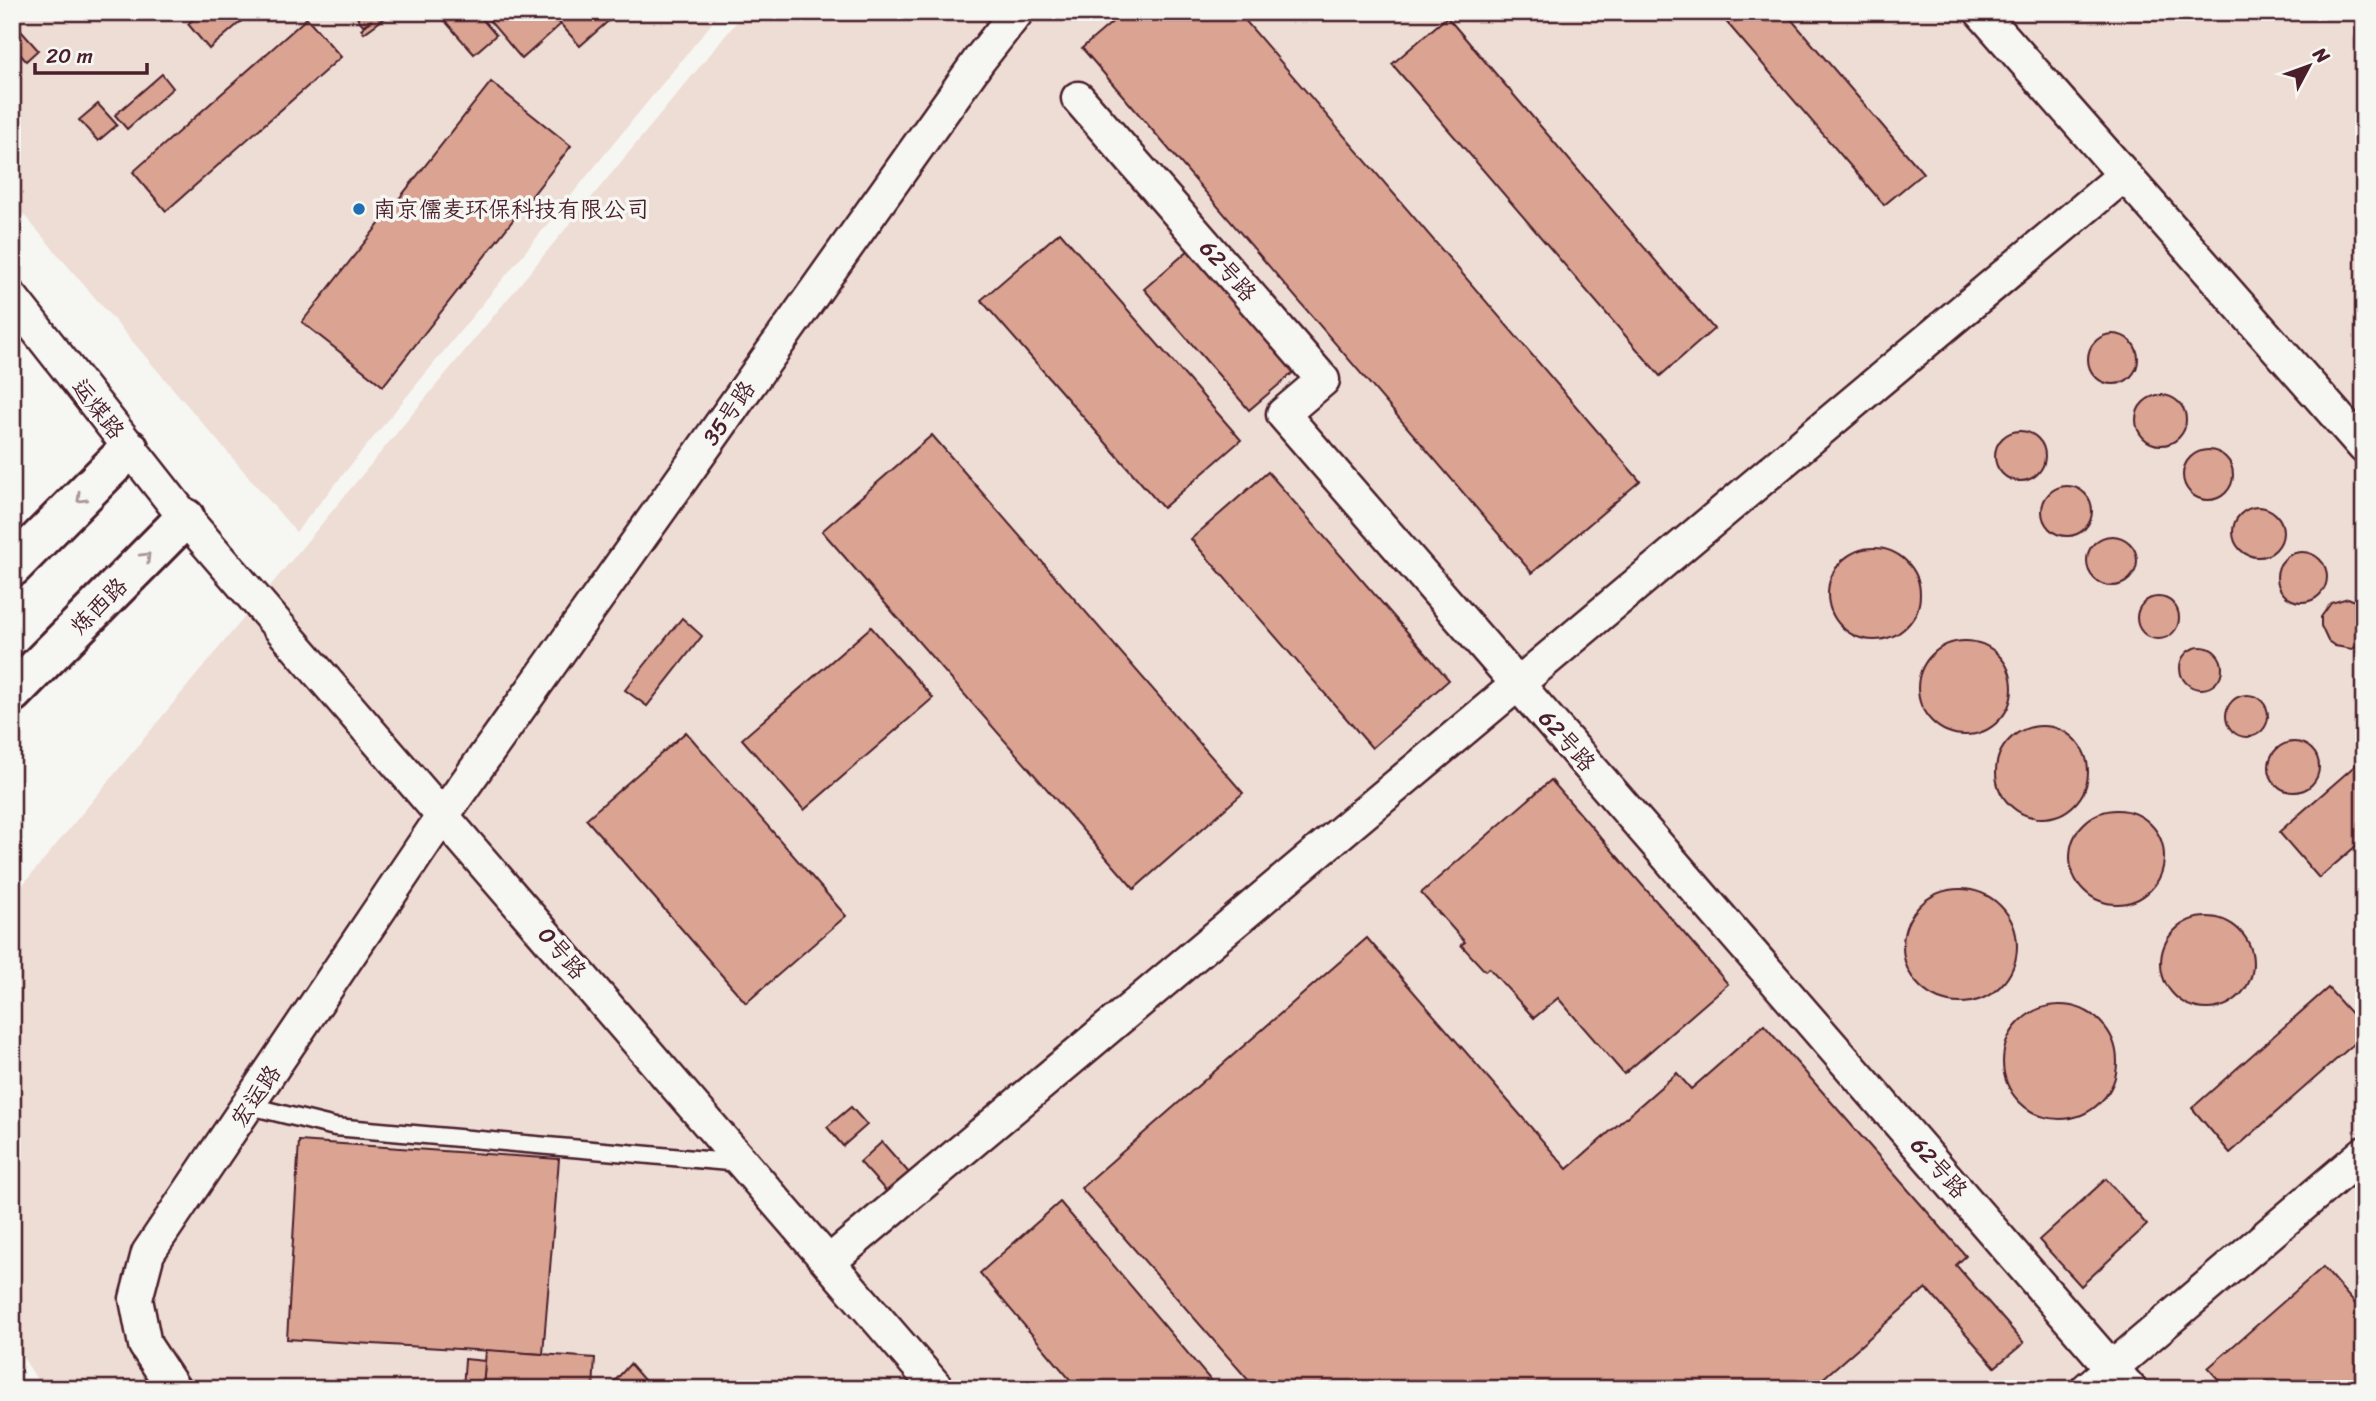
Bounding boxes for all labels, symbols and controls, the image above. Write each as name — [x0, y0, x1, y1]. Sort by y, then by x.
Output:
scale bar — [35, 32, 147, 76]
north arrow — [2274, 32, 2344, 102]
text: 20 m — [46, 37, 93, 75]
text: N — [2304, 39, 2339, 72]
place label: 南京儒麦环保科技有限公司 — [373, 189, 649, 230]
marker: 南京儒麦环保科技有限公司 — [351, 201, 367, 217]
street label: 62号路 — [1189, 230, 1267, 312]
street label: 运煤路 — [61, 369, 135, 449]
street label: 35号路 — [691, 371, 767, 455]
one-way arrow — [76, 490, 89, 503]
one-way arrow — [138, 553, 151, 566]
street label: 炼西路 — [60, 567, 138, 645]
street label: 62号路 — [1528, 700, 1606, 782]
street label: 0号路 — [527, 917, 597, 989]
street label: 宏运路 — [220, 1056, 292, 1136]
street label: 62号路 — [1900, 1127, 1978, 1209]

